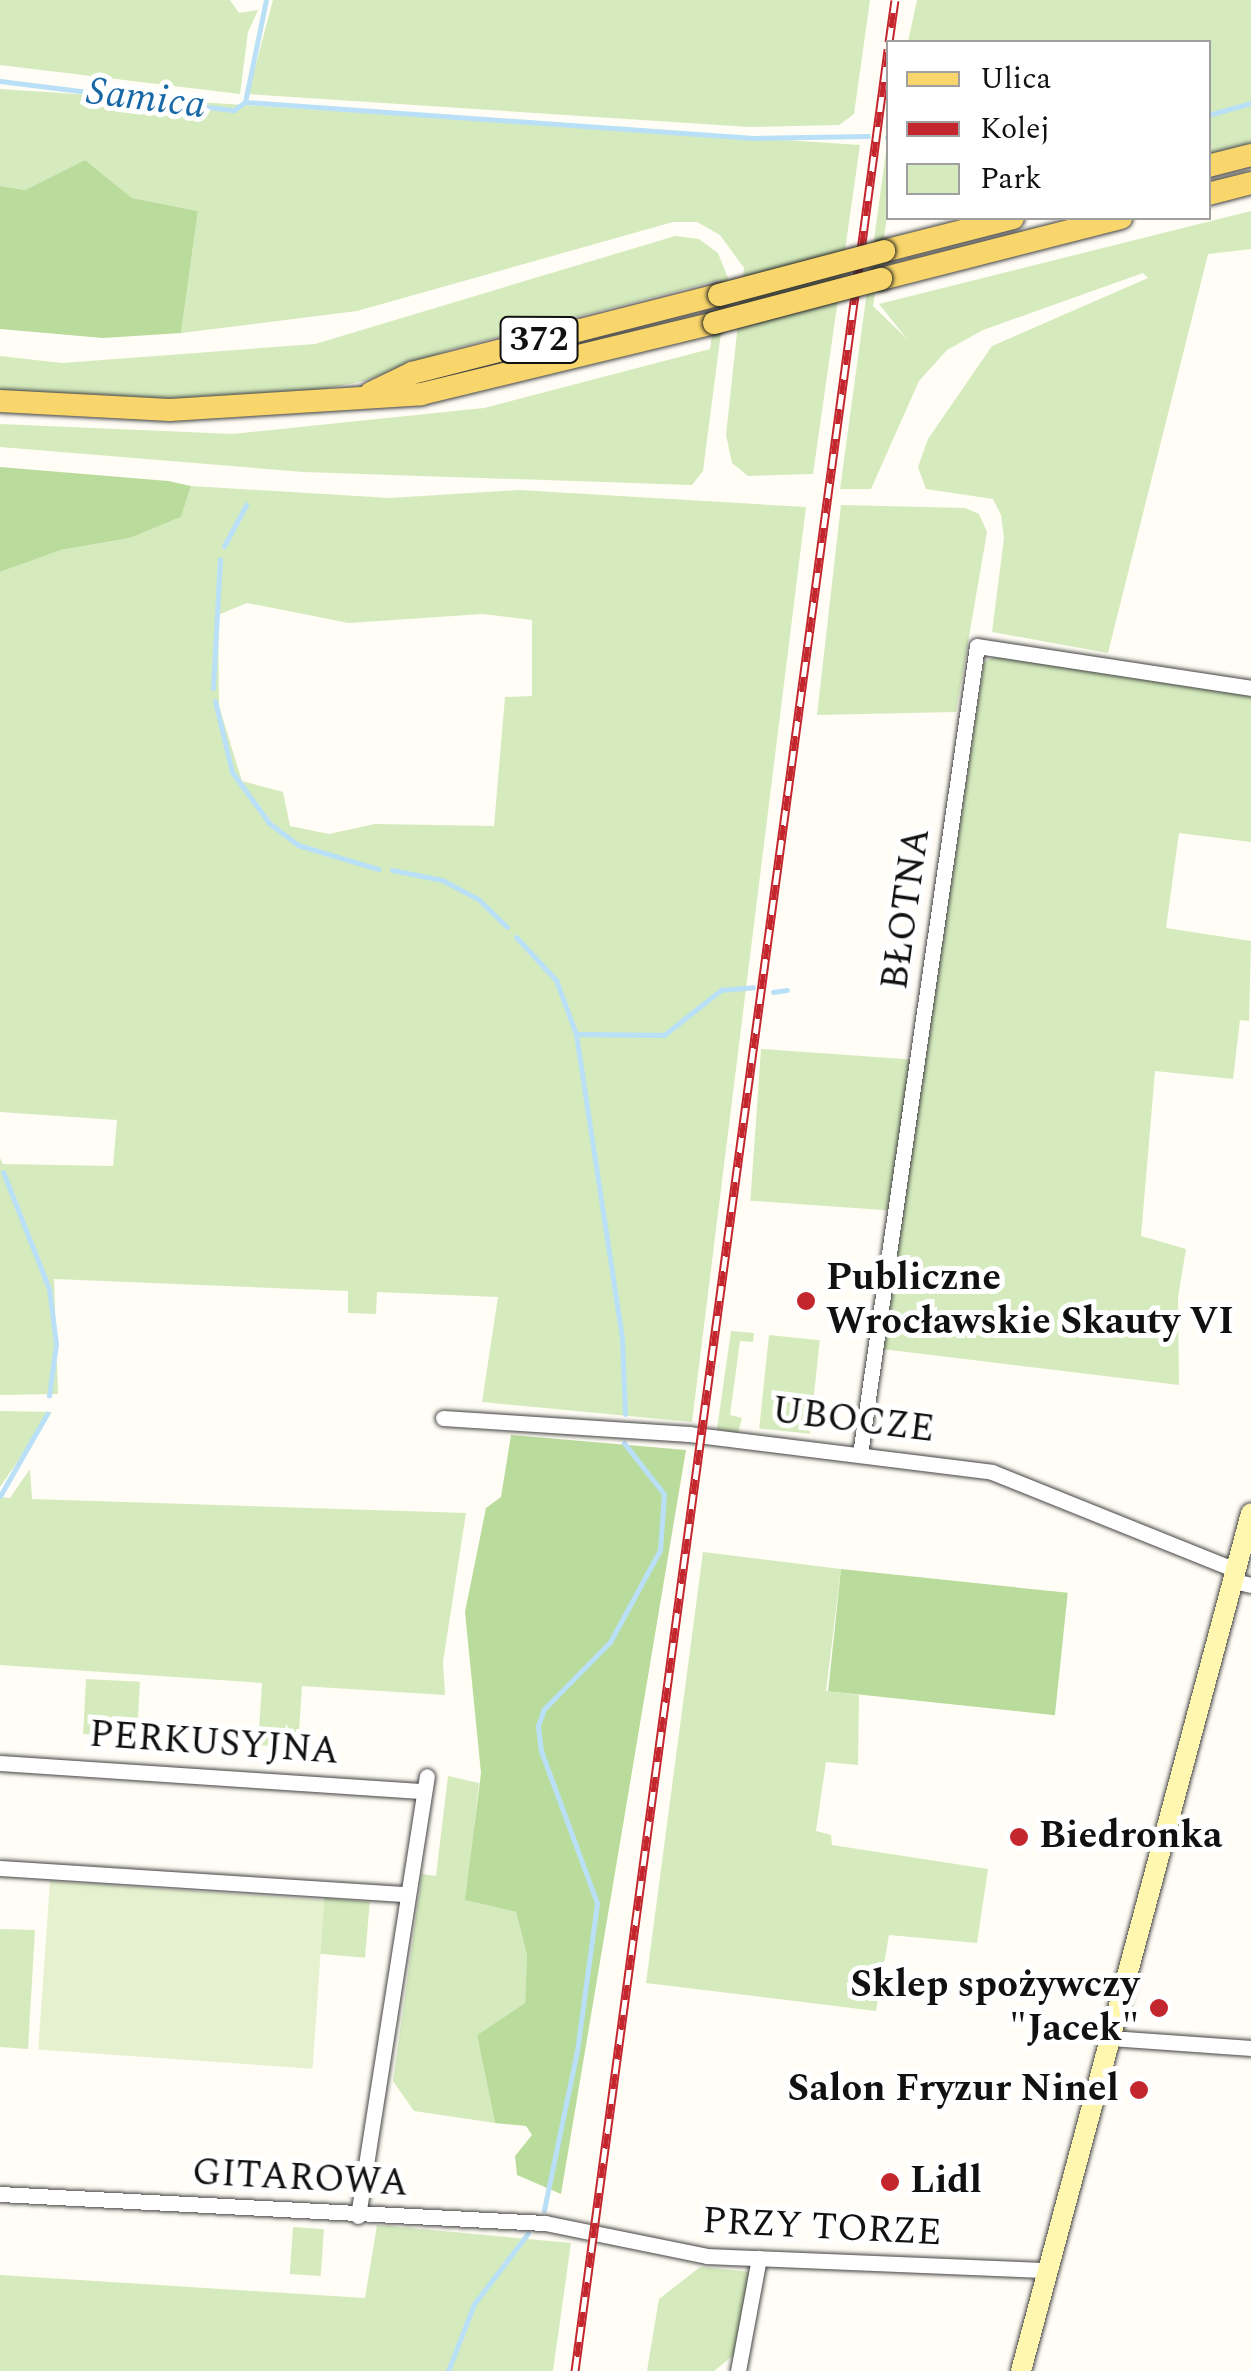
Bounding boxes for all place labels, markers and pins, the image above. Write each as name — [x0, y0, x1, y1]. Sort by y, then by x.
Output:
place label: Publiczne Wrocławskie Skauty VI — [826, 1256, 1234, 1346]
marker: Publiczne Wrocławskie Skauty VI — [795, 1290, 817, 1312]
place label: Biedronka — [1039, 1814, 1223, 1860]
marker: Biedronka — [1008, 1826, 1030, 1848]
place label: Sklep spożywczy "Jacek" — [850, 1963, 1139, 2052]
marker: Sklep spożywczy "Jacek" — [1148, 1997, 1170, 2019]
place label: Salon Fryzur Ninel — [788, 2067, 1119, 2113]
marker: Salon Fryzur Ninel — [1128, 2079, 1150, 2101]
place label: Lidl — [910, 2159, 982, 2205]
marker: Lidl — [879, 2171, 901, 2193]

